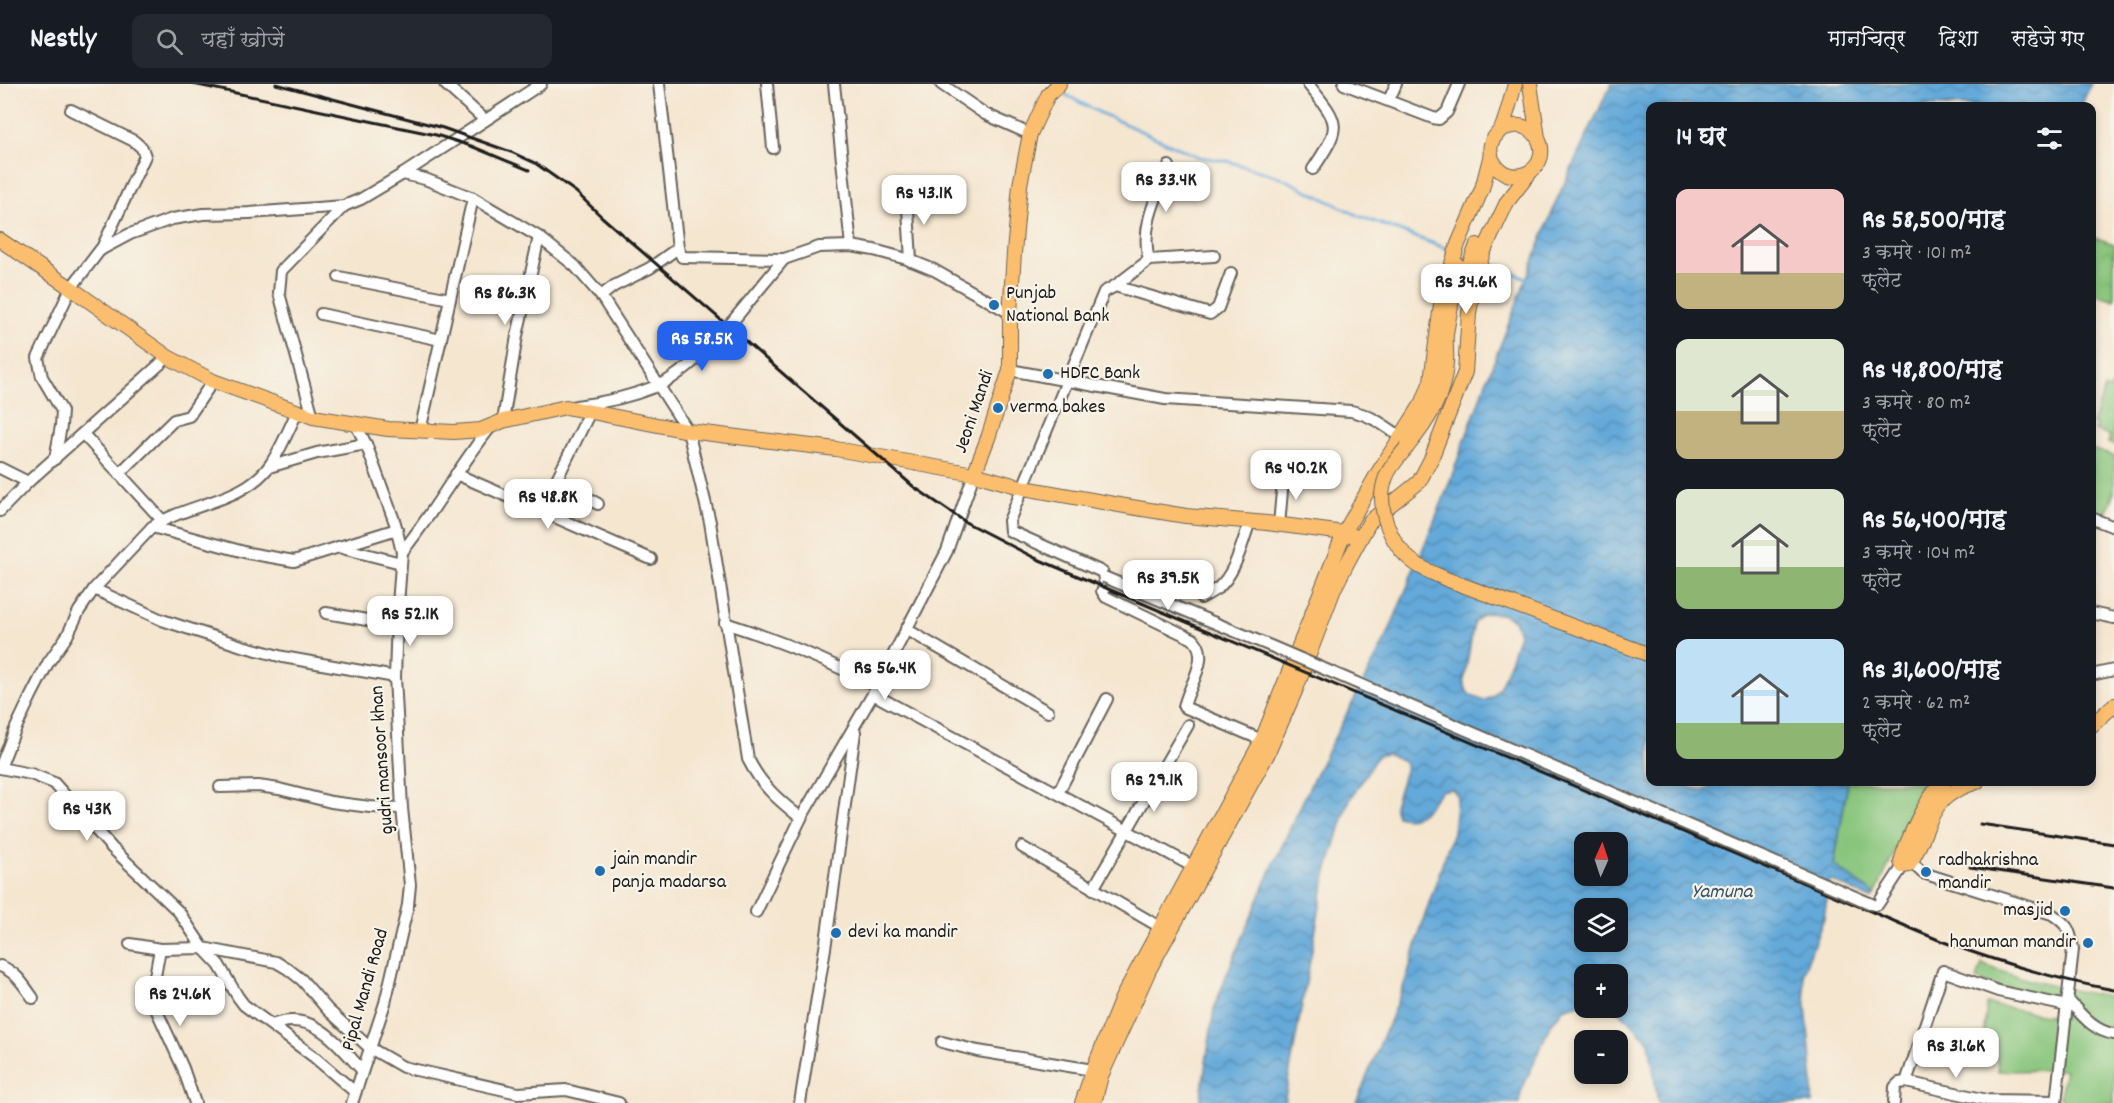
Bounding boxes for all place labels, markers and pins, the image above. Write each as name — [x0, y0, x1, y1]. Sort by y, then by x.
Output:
pin: Rs 33.4K — [1104, 162, 1228, 213]
pin: Rs 43.1K — [862, 175, 986, 226]
pin: Rs 34.6K — [1404, 264, 1528, 315]
pin: Rs 86.3K — [443, 275, 567, 326]
place label: Punjab National Bank — [1006, 280, 1109, 331]
marker: Punjab National Bank — [987, 298, 1001, 312]
pin: Rs 58.5K — [640, 321, 764, 372]
place label: HDFC Bank — [1060, 360, 1140, 388]
marker: HDFC Bank — [1041, 367, 1055, 381]
place label: verma bakes — [1010, 394, 1106, 422]
marker: verma bakes — [991, 401, 1005, 415]
pin: Rs 40.2K — [1234, 450, 1358, 501]
pin: Rs 48.8K — [486, 479, 610, 530]
pin: Rs 39.5K — [1106, 560, 1230, 611]
pin: Rs 52.1K — [348, 596, 472, 647]
pin: Rs 56.4K — [823, 650, 947, 701]
pin: Rs 29.1K — [1092, 762, 1216, 813]
pin: Rs 43K — [38, 791, 136, 842]
place label: jain mandir panja madarsa — [610, 846, 727, 897]
place label: radhakrishna mandir — [1938, 847, 2039, 898]
marker: jain mandir panja madarsa — [593, 864, 607, 878]
marker: radhakrishna mandir — [1919, 865, 1933, 879]
place label: masjid — [2003, 897, 2053, 925]
marker: masjid — [2058, 904, 2072, 918]
place label: devi ka mandir — [848, 919, 958, 947]
marker: devi ka mandir — [829, 926, 843, 940]
place label: hanuman mandir — [1950, 929, 2077, 957]
marker: hanuman mandir — [2081, 936, 2095, 950]
pin: Rs 24.6K — [118, 976, 242, 1027]
pin: Rs 31.6K — [1894, 1028, 2018, 1079]

